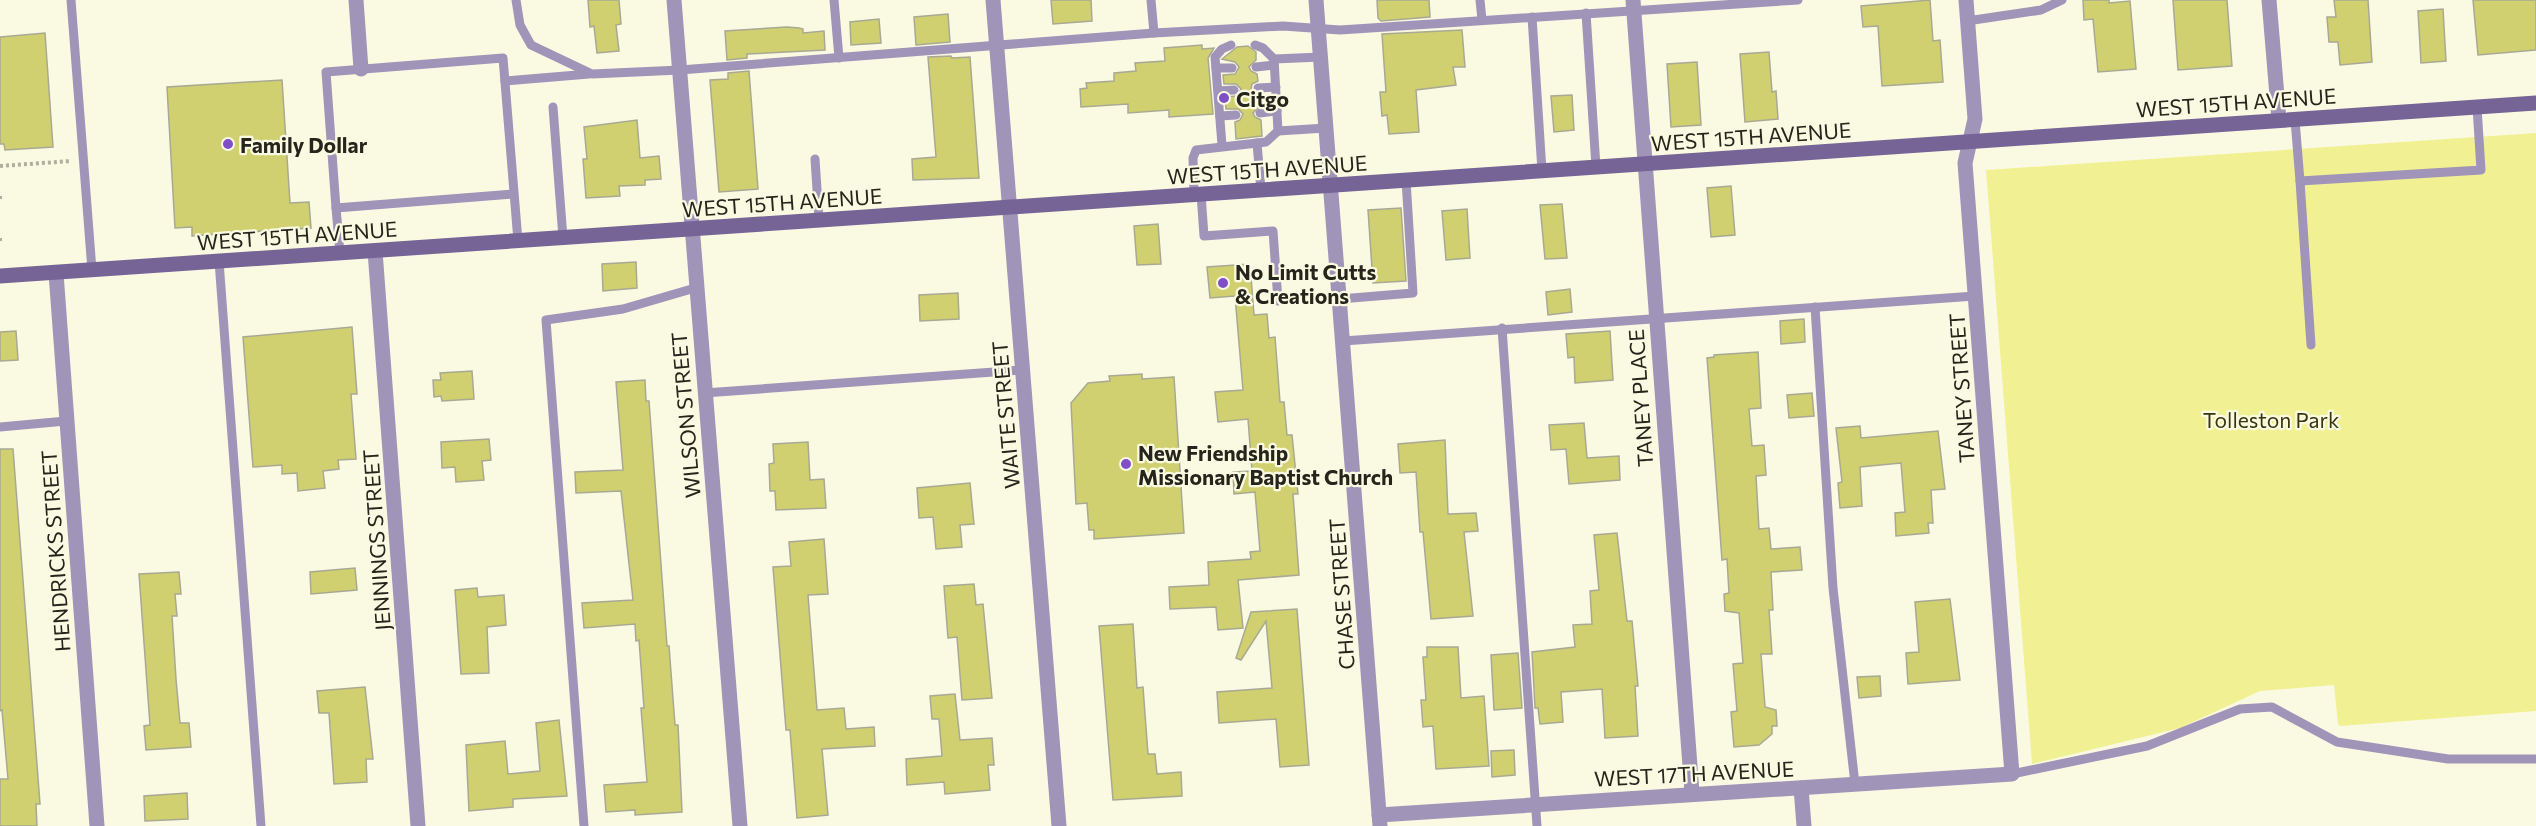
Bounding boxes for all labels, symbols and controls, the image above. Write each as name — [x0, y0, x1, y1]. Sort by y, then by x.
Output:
street label: WEST 15TH AVENUE — [2135, 83, 2337, 121]
place label: Citgo — [1236, 86, 1289, 111]
marker: Citgo — [1217, 91, 1231, 105]
street label: WEST 15TH AVENUE — [1650, 117, 1852, 155]
place label: Family Dollar — [240, 132, 368, 157]
marker: Family Dollar — [221, 137, 235, 151]
street label: WEST 15TH AVENUE — [1166, 150, 1368, 188]
street label: WEST 15TH AVENUE — [681, 183, 883, 221]
street label: WEST 15TH AVENUE — [196, 216, 398, 254]
place label: No Limit Cutts & Creations — [1235, 259, 1376, 308]
marker: No Limit Cutts & Creations — [1216, 276, 1230, 290]
street label: TANEY STREET — [1943, 312, 1979, 464]
street label: TANEY PLACE — [1623, 328, 1657, 468]
street label: WILSON STREET — [665, 331, 705, 499]
street label: WAITE STREET — [986, 340, 1024, 490]
park label: Tolleston Park — [2203, 407, 2339, 432]
place label: New Friendship Missionary Baptist Church — [1138, 440, 1393, 489]
street label: HENDRICKS STREET — [35, 449, 75, 653]
street label: JENNINGS STREET — [357, 449, 395, 631]
marker: New Friendship Missionary Baptist Church — [1119, 457, 1133, 471]
street label: CHASE STREET — [1323, 518, 1359, 670]
street label: WEST 17TH AVENUE — [1593, 755, 1795, 791]

